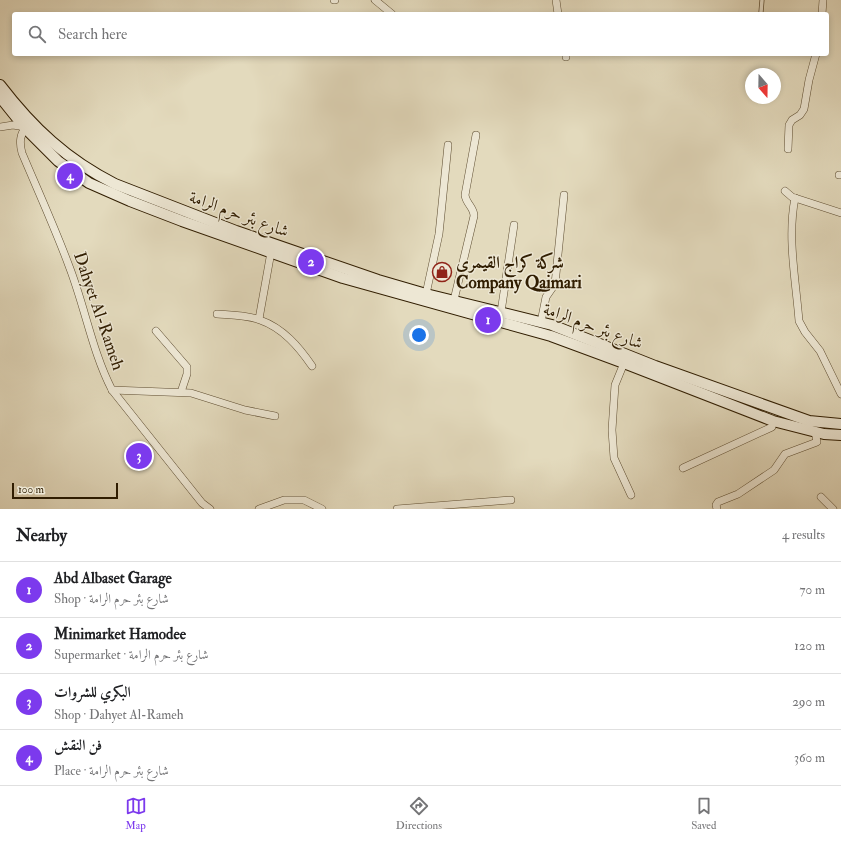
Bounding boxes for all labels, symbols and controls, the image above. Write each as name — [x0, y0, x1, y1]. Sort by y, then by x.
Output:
search box — [12, 12, 829, 56]
icon: search — [26, 23, 48, 45]
text: Search here — [58, 25, 127, 44]
north arrow — [745, 68, 781, 104]
pin: 4 — [57, 161, 83, 191]
street label: شارع بئر حرم الرامة — [185, 186, 292, 245]
pin: 2 — [298, 247, 324, 277]
street label: Dahyet Al-Rameh — [68, 249, 129, 373]
place label: شركة كراج القيمري Company Qaimari — [456, 252, 582, 294]
shop icon: شركة كراج القيمري Company Qaimari — [431, 261, 453, 283]
street label: شارع بئر حرم الرامة — [539, 298, 646, 357]
pin: 1 — [475, 305, 501, 335]
your location — [409, 325, 429, 345]
pin: 3 — [126, 441, 152, 471]
scale bar — [12, 481, 118, 500]
text: 100 m — [18, 483, 44, 496]
text: Nearby — [16, 525, 67, 546]
text: 4 results — [782, 527, 825, 543]
text: Abd Albaset Garage — [54, 569, 172, 588]
text: 1 — [27, 582, 31, 598]
text: 70 m — [800, 582, 825, 598]
text: Shop · شارع بئر حرم الرامة — [54, 591, 169, 607]
text: Minimarket Hamodee — [54, 625, 186, 644]
text: 2 — [26, 638, 32, 654]
text: 120 m — [794, 638, 825, 654]
text: Supermarket · شارع بئر حرم الرامة — [54, 647, 209, 663]
text: البكري للشروات — [54, 683, 131, 702]
text: 3 — [27, 694, 32, 710]
text: 290 m — [792, 694, 825, 710]
text: Shop · Dahyet Al-Rameh — [54, 707, 184, 723]
text: فن النقش — [54, 736, 102, 755]
text: 4 — [25, 750, 33, 766]
text: 360 m — [794, 750, 825, 766]
text: Place · شارع بئر حرم الرامة — [54, 763, 169, 779]
tab: Map — [125, 795, 147, 832]
tab: Directions — [396, 795, 442, 832]
tab: Saved — [691, 795, 716, 832]

